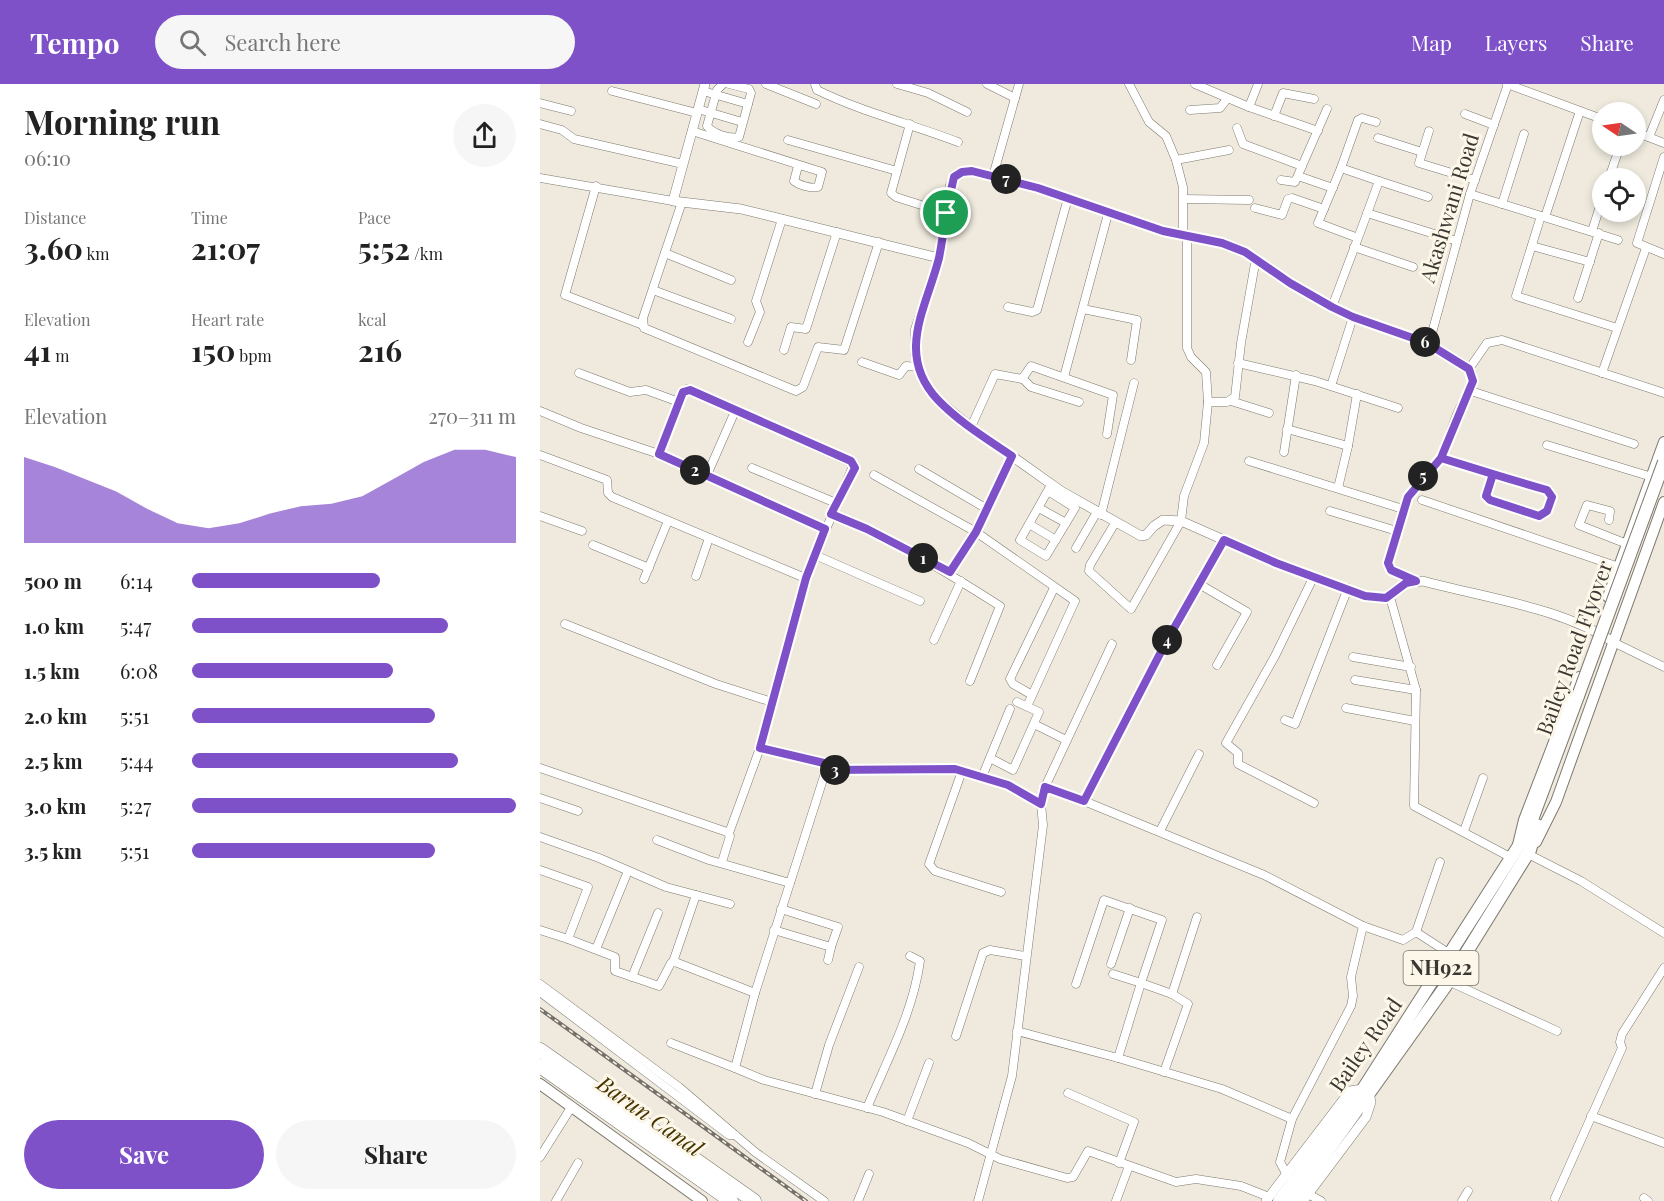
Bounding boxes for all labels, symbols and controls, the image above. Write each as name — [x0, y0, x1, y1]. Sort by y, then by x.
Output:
search box — [155, 15, 575, 69]
text: Tempo — [30, 24, 119, 61]
icon: search — [176, 26, 209, 59]
text: Search here — [224, 27, 341, 57]
text: Map — [1411, 28, 1452, 56]
text: Layers — [1485, 28, 1547, 56]
text: Share — [1580, 28, 1634, 56]
text: Morning run — [24, 99, 220, 143]
north arrow — [1592, 102, 1646, 156]
map controls — [1592, 102, 1646, 222]
button: share — [453, 104, 516, 167]
street label: Akashwani Road — [1412, 129, 1484, 286]
text: 06:10 — [24, 144, 71, 171]
pin: 7 — [991, 164, 1021, 194]
text: 7 — [1002, 168, 1010, 189]
button: locate — [1592, 168, 1646, 222]
pin — [920, 187, 971, 238]
icon: arrive — [929, 196, 962, 229]
text: Distance — [24, 207, 86, 228]
text: Time — [191, 207, 228, 228]
text: Pace — [358, 207, 391, 228]
text: 3.60 — [24, 228, 83, 268]
text: 21:07 — [191, 228, 260, 268]
text: 5:52 — [358, 228, 410, 268]
text: km — [83, 243, 109, 264]
text: /km — [410, 243, 443, 264]
text: Elevation — [24, 309, 91, 330]
text: Heart rate — [191, 309, 264, 330]
text: kcal — [358, 309, 387, 330]
pin: 6 — [1410, 327, 1440, 357]
text: 41 — [24, 330, 51, 370]
text: 150 — [191, 330, 235, 370]
text: 216 — [358, 330, 402, 370]
text: 6 — [1421, 331, 1429, 352]
text: m — [51, 345, 70, 366]
text: bpm — [235, 345, 272, 366]
text: Elevation — [24, 402, 107, 429]
text: 270–311 m — [428, 402, 516, 429]
pin: 2 — [680, 455, 710, 485]
text: 2 — [691, 459, 699, 480]
pin: 5 — [1408, 461, 1438, 491]
text: 5 — [1419, 465, 1427, 486]
pin: 1 — [908, 543, 938, 573]
text: 1 — [920, 547, 926, 568]
street label: Bailey Road Flyover — [1529, 556, 1618, 738]
text: 500 m — [24, 567, 82, 594]
text: 6:14 — [120, 567, 153, 594]
text: 1.0 km — [24, 612, 84, 639]
text: 5:47 — [120, 612, 151, 639]
pin: 4 — [1152, 625, 1182, 655]
text: 4 — [1163, 629, 1171, 650]
text: 1.5 km — [24, 657, 80, 684]
text: 6:08 — [120, 657, 158, 684]
text: 2.0 km — [24, 702, 87, 729]
text: 5:51 — [120, 702, 149, 729]
text: 2.5 km — [24, 747, 83, 774]
text: 5:44 — [120, 747, 153, 774]
pin: 3 — [820, 755, 850, 785]
text: 3 — [831, 759, 839, 780]
text: 3.0 km — [24, 792, 86, 819]
text: 5:27 — [120, 792, 151, 819]
text: 3.5 km — [24, 837, 82, 864]
text: 5:51 — [120, 837, 149, 864]
road number: NH922 — [1404, 951, 1478, 985]
street label: Bailey Road — [1322, 991, 1407, 1097]
water label: Barun Canal — [591, 1067, 710, 1163]
button: Save — [24, 1120, 264, 1189]
button: Share — [276, 1120, 516, 1189]

